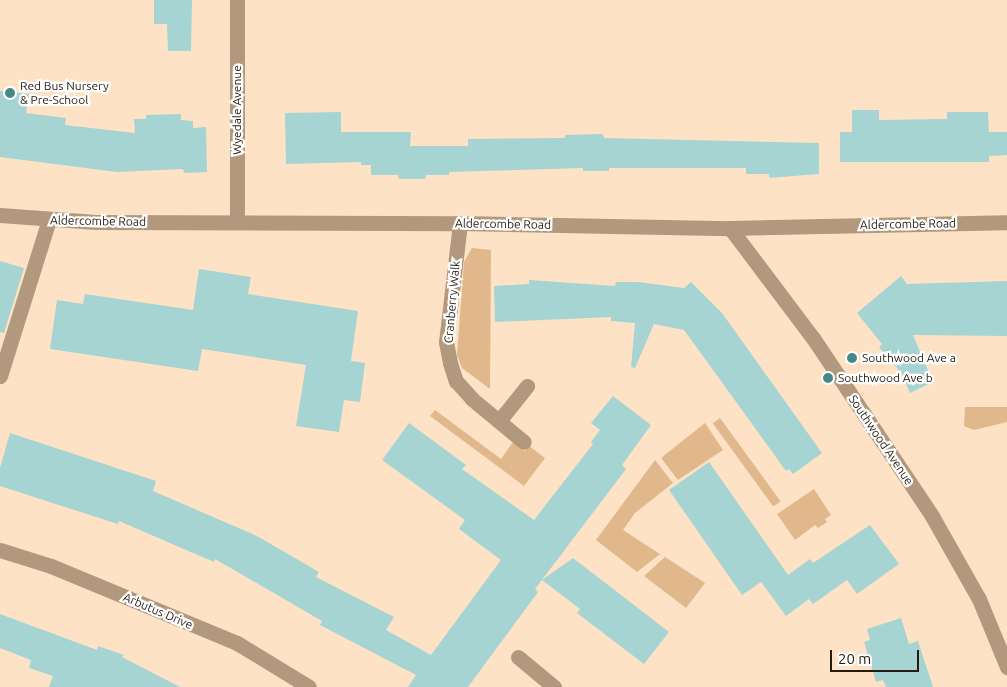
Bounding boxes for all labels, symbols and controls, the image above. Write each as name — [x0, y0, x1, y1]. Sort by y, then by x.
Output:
street label: Wyedale Avenue — [230, 65, 244, 155]
place label: Red Bus Nursery & Pre-School — [20, 79, 109, 107]
marker: Red Bus Nursery & Pre-School — [4, 87, 16, 99]
street label: Aldercombe Road — [50, 213, 146, 229]
street label: Aldercombe Road — [455, 216, 551, 232]
street label: Aldercombe Road — [860, 216, 956, 232]
street label: Cranberry Walk — [441, 260, 463, 344]
place label: Southwood Ave a — [862, 351, 956, 365]
marker: Southwood Ave a — [846, 352, 858, 364]
place label: Southwood Ave b — [838, 371, 933, 385]
marker: Southwood Ave b — [822, 372, 834, 384]
street label: Southwood Avenue — [846, 392, 916, 488]
street label: Arbutus Drive — [121, 590, 195, 632]
scale bar — [832, 640, 921, 672]
text: 20 m — [838, 650, 871, 667]

